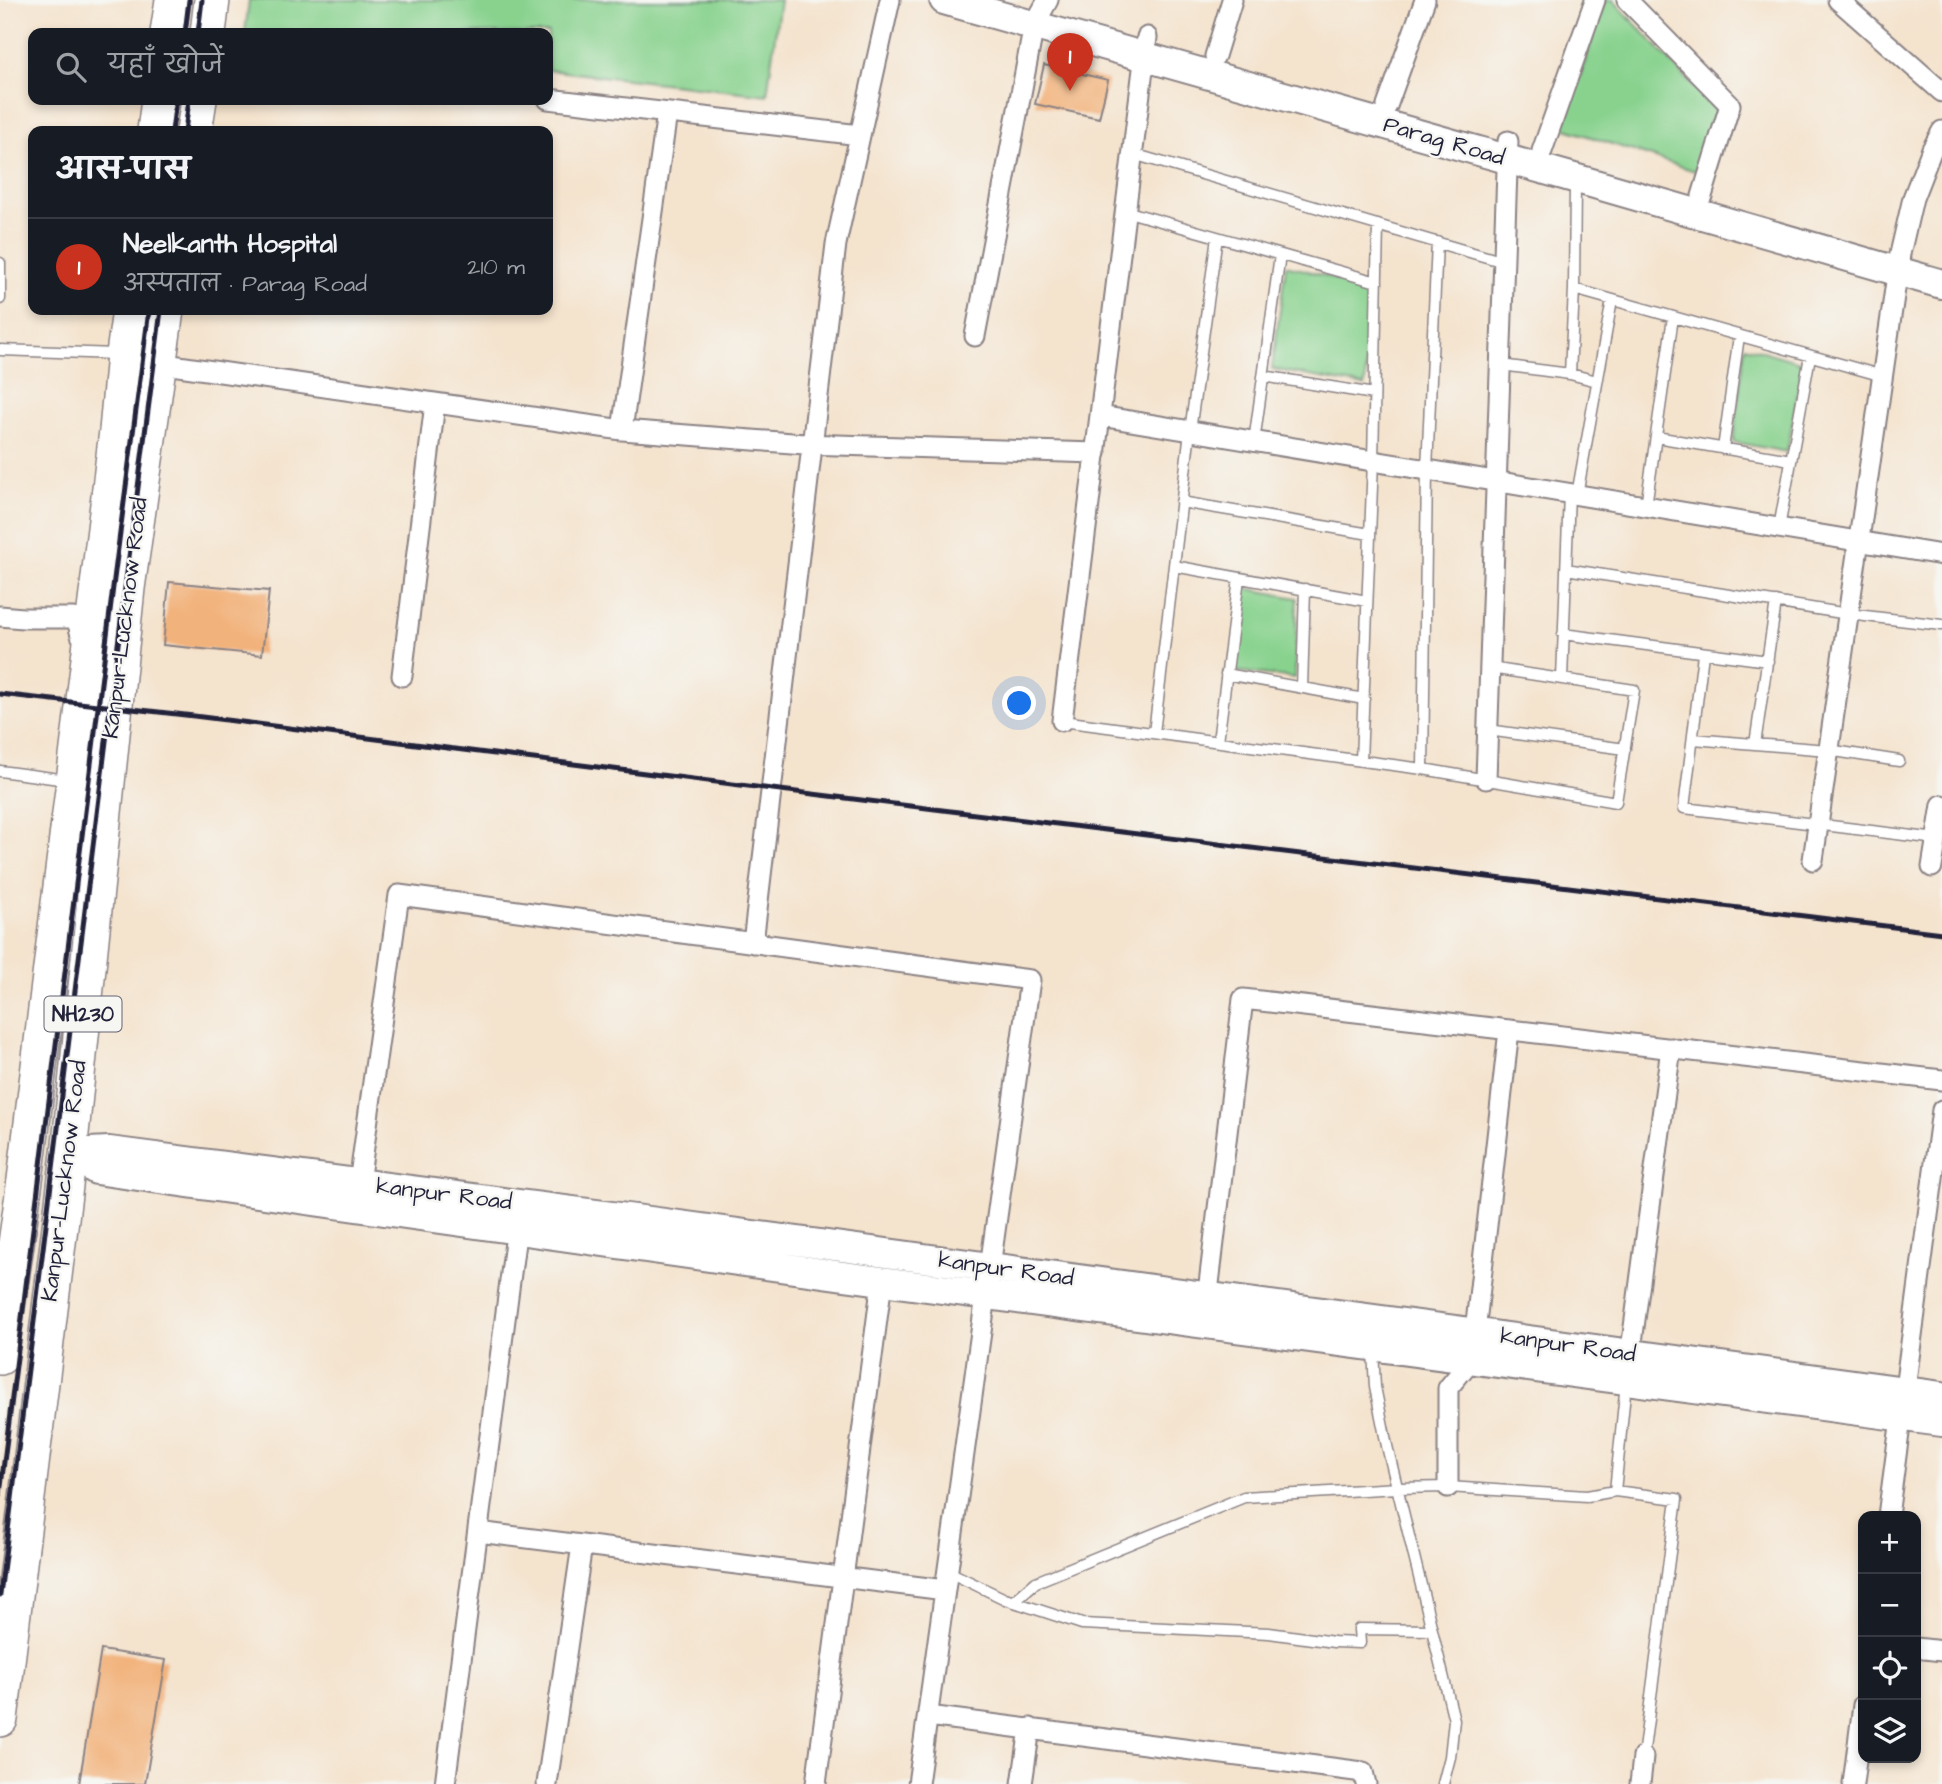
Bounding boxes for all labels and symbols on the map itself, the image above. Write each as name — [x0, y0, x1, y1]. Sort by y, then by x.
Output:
pin: 1 — [1047, 33, 1093, 91]
street label: Parag Road — [1379, 108, 1509, 175]
street label: Kanpur-Lucknow Road — [94, 495, 156, 740]
your location — [1002, 686, 1036, 720]
road number: NH230 — [44, 996, 122, 1032]
street label: Kanpur-Lucknow Road — [33, 1058, 95, 1303]
street label: kanpur Road — [374, 1170, 514, 1218]
street label: kanpur Road — [936, 1244, 1076, 1294]
street label: kanpur Road — [1498, 1320, 1638, 1370]

